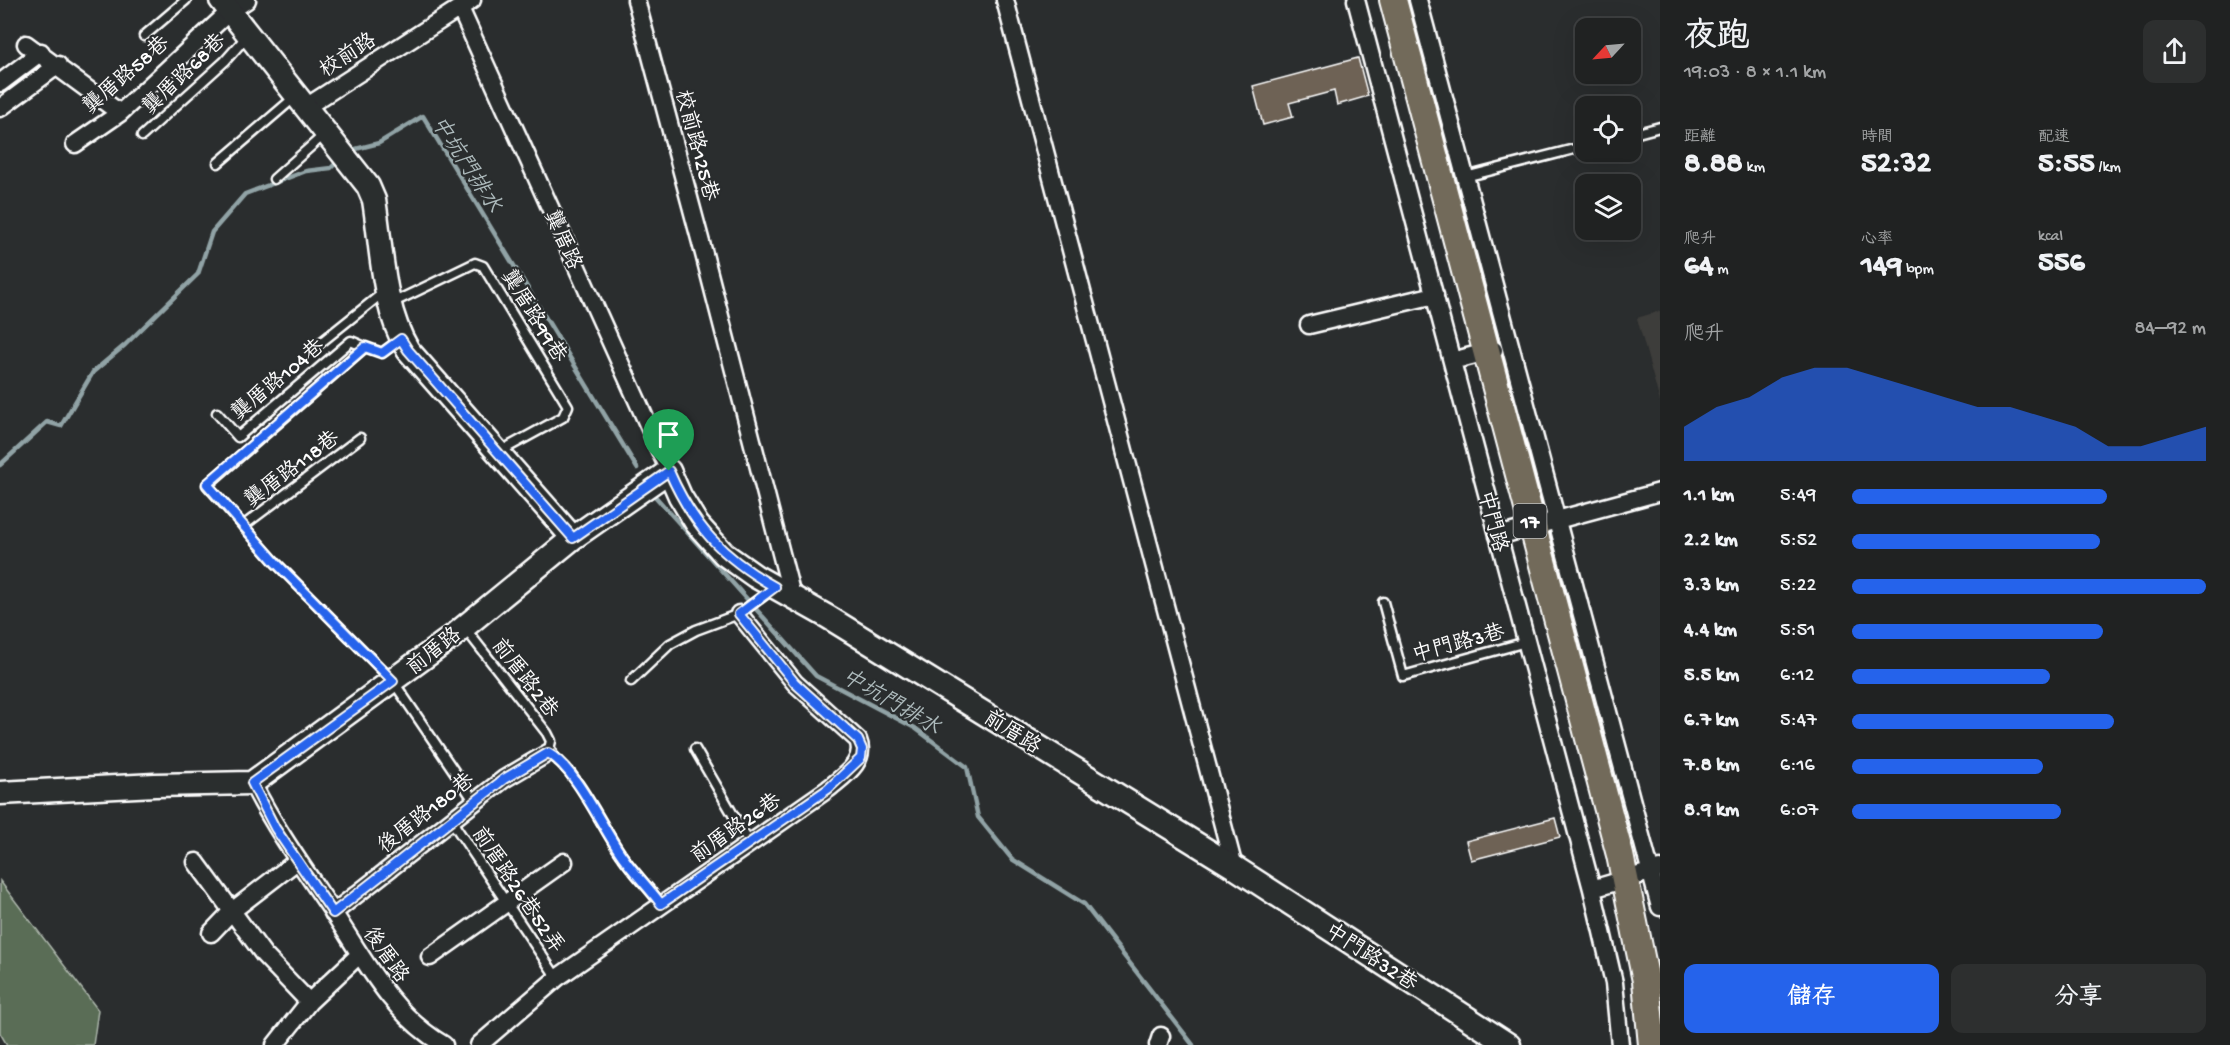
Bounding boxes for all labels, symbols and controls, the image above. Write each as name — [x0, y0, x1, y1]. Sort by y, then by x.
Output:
north arrow — [1575, 18, 1641, 84]
map controls — [1575, 18, 1641, 240]
text: 夜跑 — [1684, 20, 1750, 58]
button: share — [2143, 20, 2206, 83]
street label: 龔厝路68巷 — [137, 28, 232, 121]
street label: 校前路 — [315, 28, 382, 85]
street label: 龔厝路58巷 — [78, 31, 176, 121]
text: 19:03 · 8 × 1.1 km — [1684, 62, 1826, 85]
street label: 校前路125巷 — [668, 87, 723, 204]
button: locate — [1575, 96, 1641, 162]
water label: 中坑門排水 — [424, 111, 508, 219]
text: 距離 — [1684, 129, 1716, 148]
text: 時間 — [1861, 129, 1893, 148]
text: 配速 — [2038, 129, 2070, 148]
text: 8.88 — [1684, 148, 1743, 183]
text: 52:32 — [1861, 148, 1931, 183]
text: 5:55 — [2038, 148, 2095, 183]
text: km — [1743, 159, 1765, 178]
text: /km — [2095, 159, 2121, 178]
button: layers — [1575, 174, 1641, 240]
street label: 龔厝路 — [537, 206, 587, 274]
text: kcal — [2038, 228, 2063, 247]
text: 爬升 — [1684, 231, 1716, 250]
text: 心率 — [1861, 231, 1893, 250]
text: 556 — [2038, 247, 2085, 282]
text: 64 — [1684, 250, 1713, 285]
text: 149 — [1861, 250, 1902, 285]
text: m — [1713, 261, 1729, 280]
text: bpm — [1902, 261, 1934, 280]
street label: 龔厝路99巷 — [494, 265, 572, 368]
text: 84–92 m — [2135, 318, 2206, 341]
text: 爬升 — [1684, 324, 1724, 347]
street label: 龔厝路104巷 — [226, 334, 331, 428]
pin — [643, 409, 694, 471]
icon: arrive — [652, 418, 685, 451]
street label: 龔厝路118巷 — [239, 425, 346, 515]
text: 1.1 km — [1684, 485, 1734, 508]
text: 5:49 — [1780, 485, 1816, 508]
street label: 中門路 — [1470, 488, 1513, 556]
road number: 17 — [1514, 504, 1546, 538]
text: 2.2 km — [1684, 530, 1738, 553]
text: 5:52 — [1780, 530, 1817, 553]
text: 3.3 km — [1684, 575, 1739, 598]
text: 5:22 — [1780, 575, 1816, 598]
street label: 中門路3巷 — [1409, 619, 1508, 670]
text: 4.4 km — [1684, 620, 1737, 643]
text: 5:51 — [1780, 620, 1815, 643]
street label: 前厝路 — [401, 622, 468, 682]
street label: 前厝路2巷 — [484, 633, 564, 724]
water label: 中坑門排水 — [836, 663, 946, 743]
text: 5.5 km — [1684, 665, 1739, 688]
text: 6:12 — [1780, 665, 1814, 688]
street label: 前厝路 — [978, 705, 1046, 761]
text: 6.7 km — [1684, 710, 1739, 733]
text: 5:47 — [1780, 710, 1817, 733]
text: 7.8 km — [1684, 755, 1740, 778]
text: 6:16 — [1780, 755, 1815, 778]
street label: 後厝路180巷 — [373, 768, 481, 860]
street label: 前厝路26巷 — [686, 788, 787, 870]
text: 8.9 km — [1684, 800, 1739, 823]
text: 6:07 — [1780, 800, 1818, 823]
street label: 前厝路26巷52弄 — [465, 822, 569, 959]
street label: 中門路32巷 — [1319, 918, 1422, 998]
street label: 後厝路 — [356, 922, 414, 989]
button: 儲存 — [1684, 964, 1939, 1033]
button: 分享 — [1951, 964, 2206, 1033]

